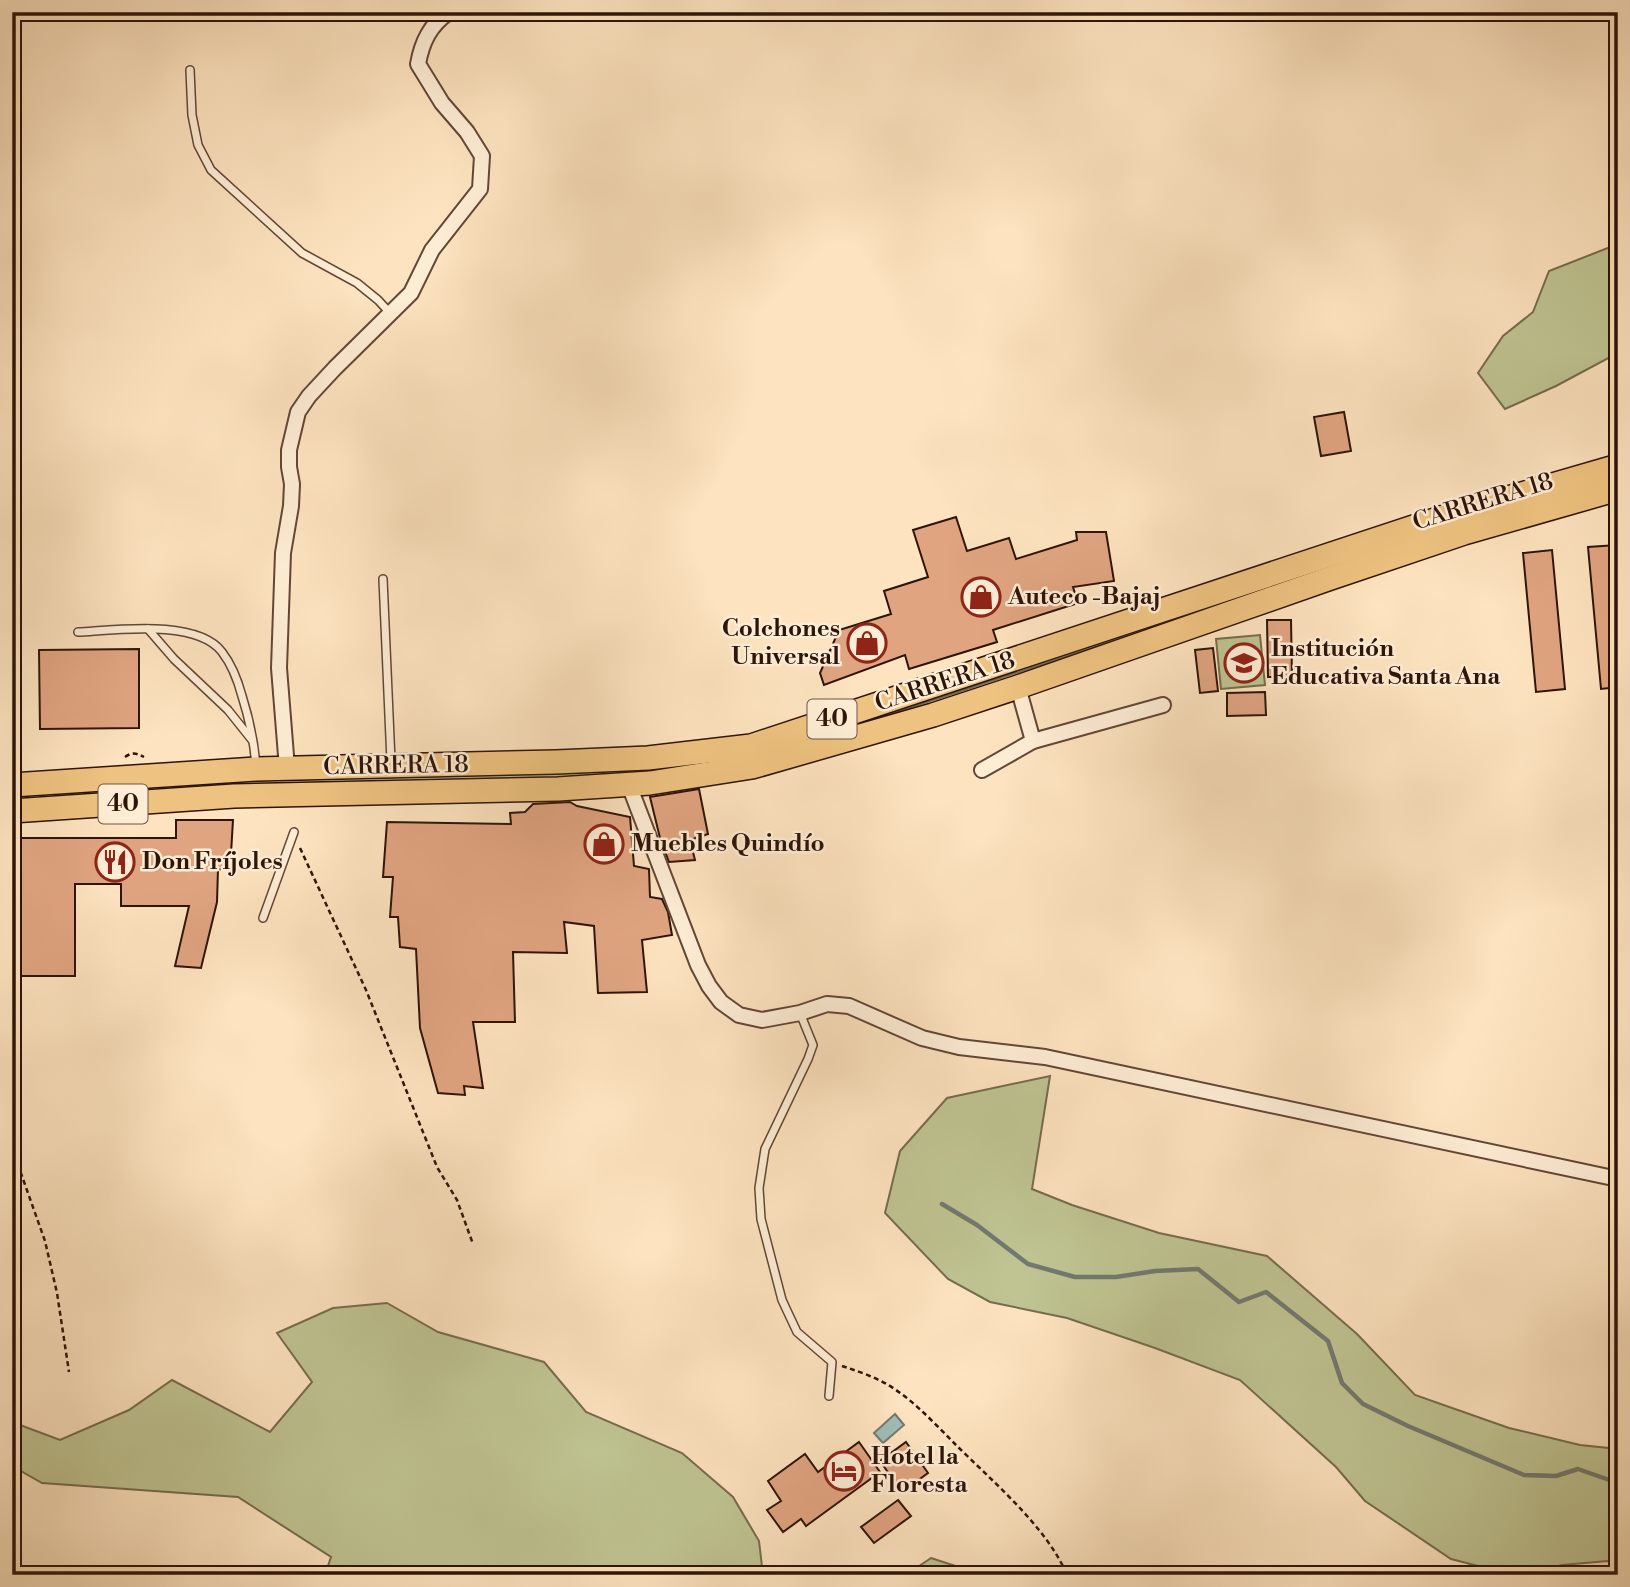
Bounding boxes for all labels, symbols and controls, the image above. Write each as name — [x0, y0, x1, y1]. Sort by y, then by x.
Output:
street label: CARRERA 18 — [1409, 466, 1557, 538]
shop icon: Auteco -Bajaj — [960, 576, 1002, 618]
place label: Auteco -Bajaj — [1007, 582, 1160, 612]
place label: Colchones Universal — [722, 614, 840, 672]
shop icon: Colchones Universal — [846, 622, 888, 664]
place label: Institución Educativa Santa Ana — [1271, 634, 1501, 692]
school or university icon: Institución Educativa Santa Ana — [1223, 642, 1265, 684]
street label: CARRERA 18 — [871, 645, 1019, 719]
road number: 40 — [808, 699, 856, 738]
street label: CARRERA 18 — [323, 750, 469, 782]
road number: 40 — [99, 784, 148, 824]
shop icon: Muebles Quindío — [583, 823, 625, 865]
place label: Muebles Quindío — [631, 829, 825, 859]
restaurant icon: Don Fríjoles — [94, 841, 136, 883]
place label: Don Fríjoles — [142, 847, 283, 877]
place label: Hotel la Floresta — [871, 1442, 968, 1500]
hotel icon: Hotel la Floresta — [823, 1450, 865, 1492]

